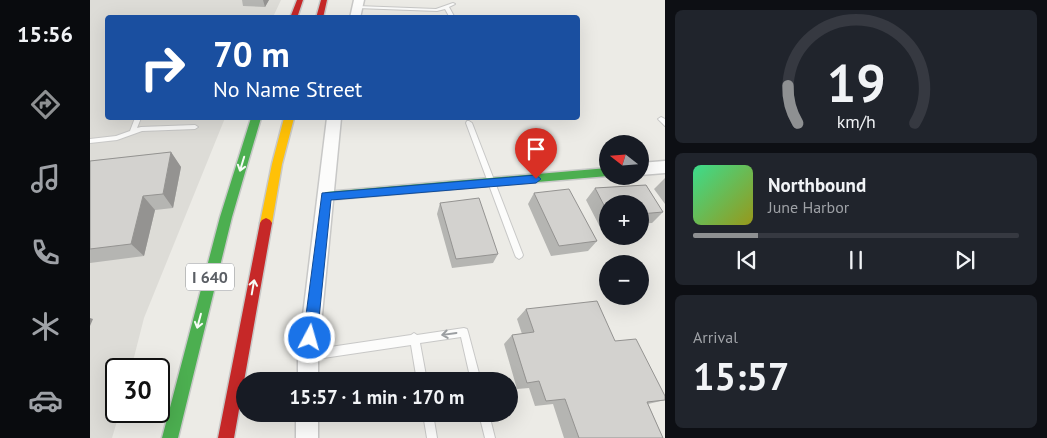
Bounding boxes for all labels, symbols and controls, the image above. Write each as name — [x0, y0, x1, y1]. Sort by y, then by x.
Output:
text: 15:56 — [17, 20, 73, 48]
text: 70 m — [213, 31, 290, 77]
icon: right — [130, 35, 195, 100]
text: 19 — [827, 49, 885, 116]
text: No Name Street — [213, 75, 362, 103]
icon: directions — [28, 87, 63, 122]
text: km/h — [836, 110, 876, 133]
pin — [515, 128, 557, 179]
icon: arrive — [522, 135, 550, 163]
north arrow — [599, 135, 649, 185]
map controls — [599, 135, 649, 305]
one-way arrow — [236, 156, 246, 172]
icon: music — [28, 161, 63, 196]
text: Northbound — [768, 173, 866, 197]
button: + — [599, 195, 649, 245]
text: June Harbor — [768, 197, 849, 217]
icon: phone — [28, 235, 63, 270]
icon: previous — [733, 246, 761, 274]
icon: pause — [842, 246, 870, 274]
icon: next — [951, 246, 979, 274]
button: − — [599, 255, 649, 305]
road number: I 640 — [186, 264, 234, 290]
one-way arrow — [249, 279, 259, 295]
icon: climate — [28, 309, 63, 344]
position arrow — [283, 311, 335, 363]
one-way arrow — [193, 312, 203, 328]
text: Arrival — [693, 327, 738, 347]
one-way arrow — [441, 329, 457, 339]
text: 15:57 — [693, 351, 789, 400]
speed limit sign: 30 — [105, 358, 170, 423]
icon: car — [28, 383, 63, 418]
text: 15:57 · 1 min · 170 m — [290, 385, 464, 409]

